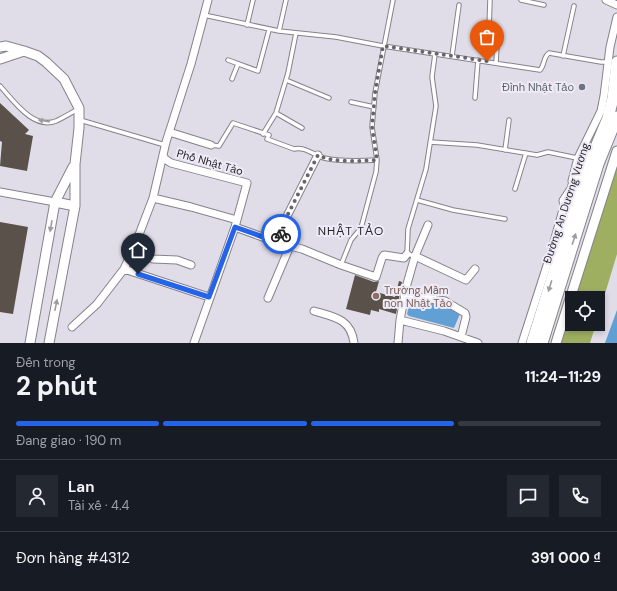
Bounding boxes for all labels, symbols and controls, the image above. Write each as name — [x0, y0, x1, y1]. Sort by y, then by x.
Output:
pin — [470, 20, 504, 61]
icon: bag — [476, 26, 498, 48]
place label: Đình Nhật Tảo — [502, 80, 574, 94]
marker: Đình Nhật Tảo — [577, 82, 587, 92]
one-way arrow — [37, 118, 50, 124]
street label: Đường An Dương Vương — [540, 141, 592, 265]
street label: Phố Nhật Tảo — [175, 146, 245, 178]
courier — [261, 214, 301, 254]
one-way arrow — [48, 220, 54, 232]
icon: bike — [270, 223, 292, 245]
district label: NHẬT TẢO — [318, 223, 384, 239]
pin — [121, 233, 155, 274]
one-way arrow — [572, 233, 578, 245]
icon: home — [127, 239, 149, 261]
one-way arrow — [547, 281, 553, 293]
place label: Trường Mầm non Nhật Tảo — [384, 283, 452, 310]
marker: Trường Mầm non Nhật Tảo — [371, 291, 381, 301]
map controls — [565, 291, 605, 331]
button: locate — [565, 291, 605, 331]
one-way arrow — [53, 299, 59, 311]
text: Đến trong — [16, 354, 76, 371]
text: 11:24–11:29 — [525, 367, 601, 387]
text: 2 phút — [16, 369, 97, 403]
text: Đang giao · 190 m — [16, 432, 121, 449]
button: person — [16, 475, 58, 517]
button: chat — [507, 475, 549, 517]
button: phone — [559, 475, 601, 517]
text: Lan — [68, 477, 94, 497]
text: Tài xế · 4.4 — [68, 497, 129, 514]
text: Đơn hàng #4312 — [16, 548, 130, 568]
text: 391 000 ₫ — [531, 548, 601, 568]

